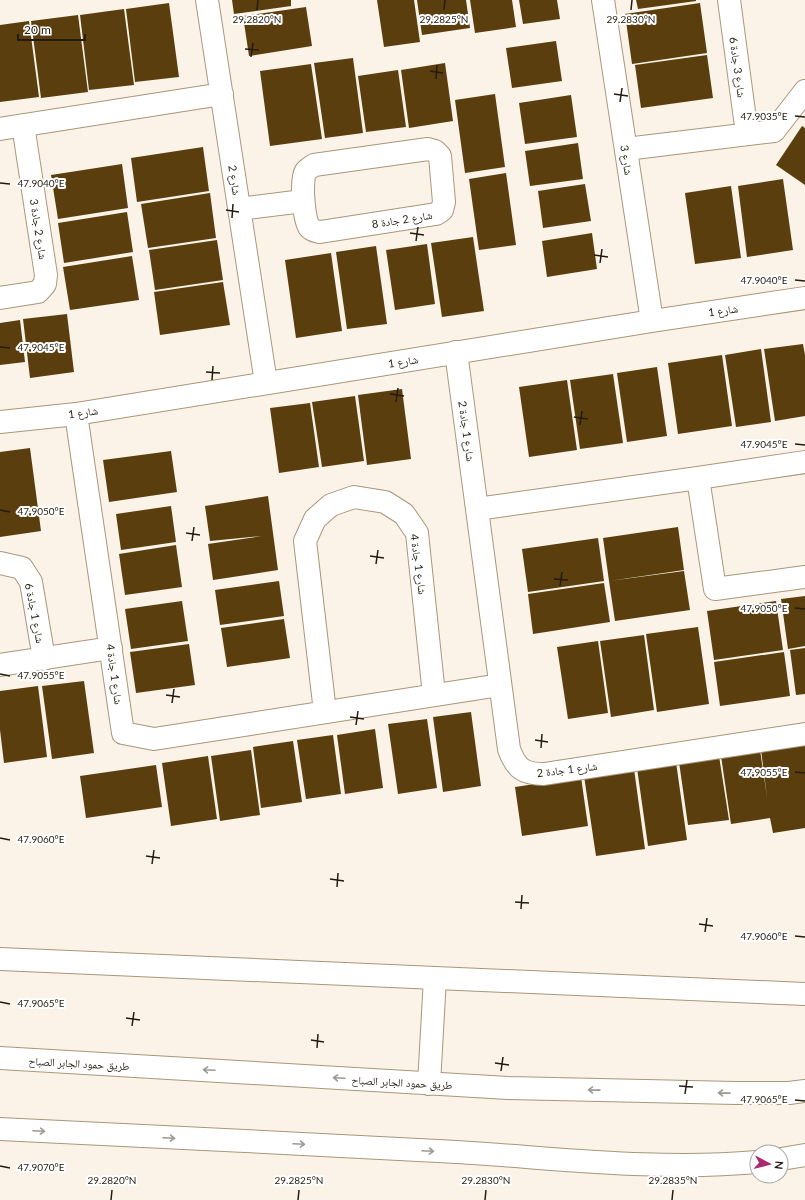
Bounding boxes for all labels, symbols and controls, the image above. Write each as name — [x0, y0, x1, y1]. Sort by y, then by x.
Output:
text: 29.2820°N — [233, 13, 281, 25]
text: 29.2825°N — [420, 13, 468, 25]
text: 29.2830°N — [607, 13, 655, 25]
scale bar — [18, 16, 85, 42]
text: 20 m — [24, 22, 51, 37]
street label: شارع 3 جادة 6 — [726, 36, 749, 98]
text: 47.9035°E — [740, 110, 788, 122]
street label: شارع 3 — [617, 144, 636, 176]
street label: شارع 2 — [225, 164, 244, 196]
text: 47.9040°E — [17, 177, 65, 189]
street label: شارع 2 جادة 3 — [27, 198, 50, 260]
street label: شارع 2 جادة 8 — [371, 208, 433, 231]
text: 47.9040°E — [740, 274, 788, 286]
street label: شارع 1 — [707, 301, 739, 320]
text: 47.9045°E — [17, 341, 65, 353]
street label: شارع 1 — [387, 352, 419, 371]
street label: شارع 1 جادة 2 — [455, 400, 478, 462]
street label: شارع 1 — [67, 403, 99, 422]
text: 47.9045°E — [740, 438, 788, 450]
text: 47.9050°E — [17, 505, 65, 517]
street label: شارع 1 جادة 4 — [407, 533, 430, 595]
street label: شارع 1 جادة 6 — [22, 582, 47, 644]
text: 47.9050°E — [740, 602, 788, 614]
street label: شارع 1 جادة 4 — [103, 643, 126, 705]
text: 47.9055°E — [17, 669, 65, 681]
street label: شارع 1 جادة 2 — [536, 759, 598, 780]
text: 47.9055°E — [740, 766, 788, 778]
text: 47.9060°E — [17, 833, 65, 845]
text: 47.9060°E — [740, 930, 788, 942]
text: 47.9065°E — [17, 997, 65, 1009]
street label: طريق حمود الجابر الصباح — [28, 1054, 130, 1073]
one-way arrow — [203, 1067, 216, 1074]
street label: طريق حمود الجابر الصباح — [351, 1073, 453, 1092]
one-way arrow — [333, 1075, 346, 1082]
one-way arrow — [588, 1086, 601, 1094]
one-way arrow — [718, 1089, 731, 1097]
text: 47.9065°E — [740, 1093, 788, 1105]
one-way arrow — [32, 1128, 45, 1135]
one-way arrow — [162, 1134, 175, 1141]
one-way arrow — [292, 1140, 305, 1148]
north arrow — [749, 1144, 789, 1184]
one-way arrow — [421, 1147, 434, 1154]
text: N — [772, 1160, 786, 1170]
text: 47.9070°E — [17, 1161, 65, 1173]
text: 29.2820°N — [88, 1174, 136, 1186]
text: 29.2825°N — [275, 1174, 323, 1186]
text: 29.2830°N — [462, 1174, 510, 1186]
text: 29.2835°N — [649, 1174, 697, 1186]

